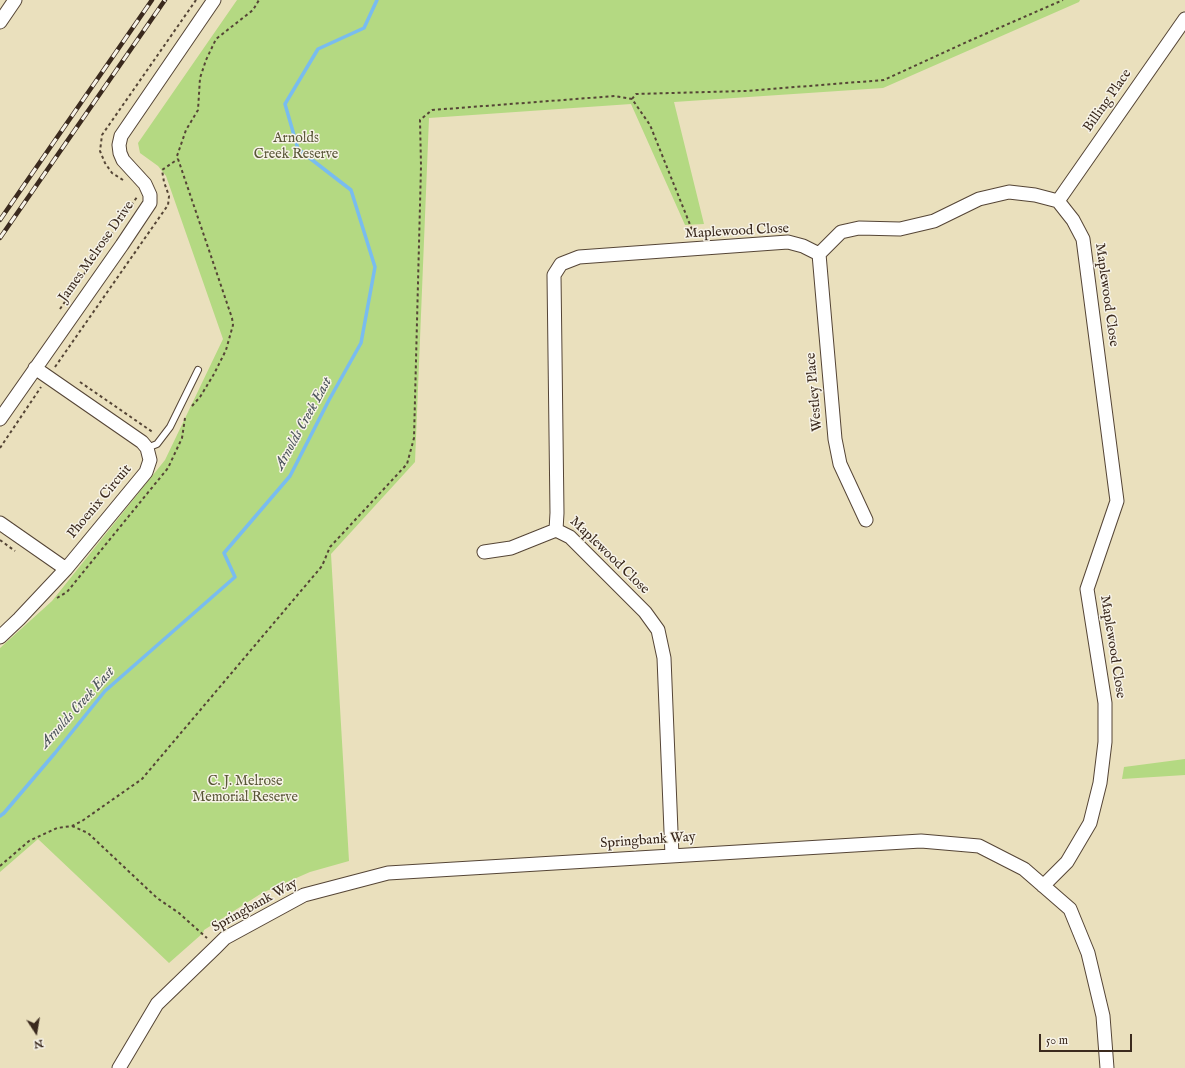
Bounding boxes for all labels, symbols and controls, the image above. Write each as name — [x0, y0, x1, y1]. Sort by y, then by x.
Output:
street label: Billing Place — [1080, 66, 1136, 136]
park label: Arnolds Creek Reserve — [254, 131, 338, 164]
street label: James Melrose Drive — [56, 198, 138, 306]
street label: Maplewood Close — [684, 221, 790, 243]
street label: Maplewood Close — [1090, 242, 1122, 348]
street label: Westley Place — [803, 352, 827, 432]
water label: Arnolds Creek East — [271, 375, 337, 473]
street label: Phoenix Circuit — [64, 462, 136, 542]
street label: Maplewood Close — [566, 514, 652, 598]
street label: Maplewood Close — [1096, 594, 1128, 700]
water label: Arnolds Creek East — [37, 664, 119, 752]
park label: C. J. Melrose Memorial Reserve — [192, 774, 298, 806]
street label: Springbank Way — [600, 829, 696, 853]
street label: Springbank Way — [209, 876, 301, 936]
north arrow — [16, 1012, 56, 1052]
scale bar — [1041, 1026, 1134, 1052]
text: 50 m — [1046, 1033, 1068, 1048]
text: N — [32, 1036, 45, 1052]

